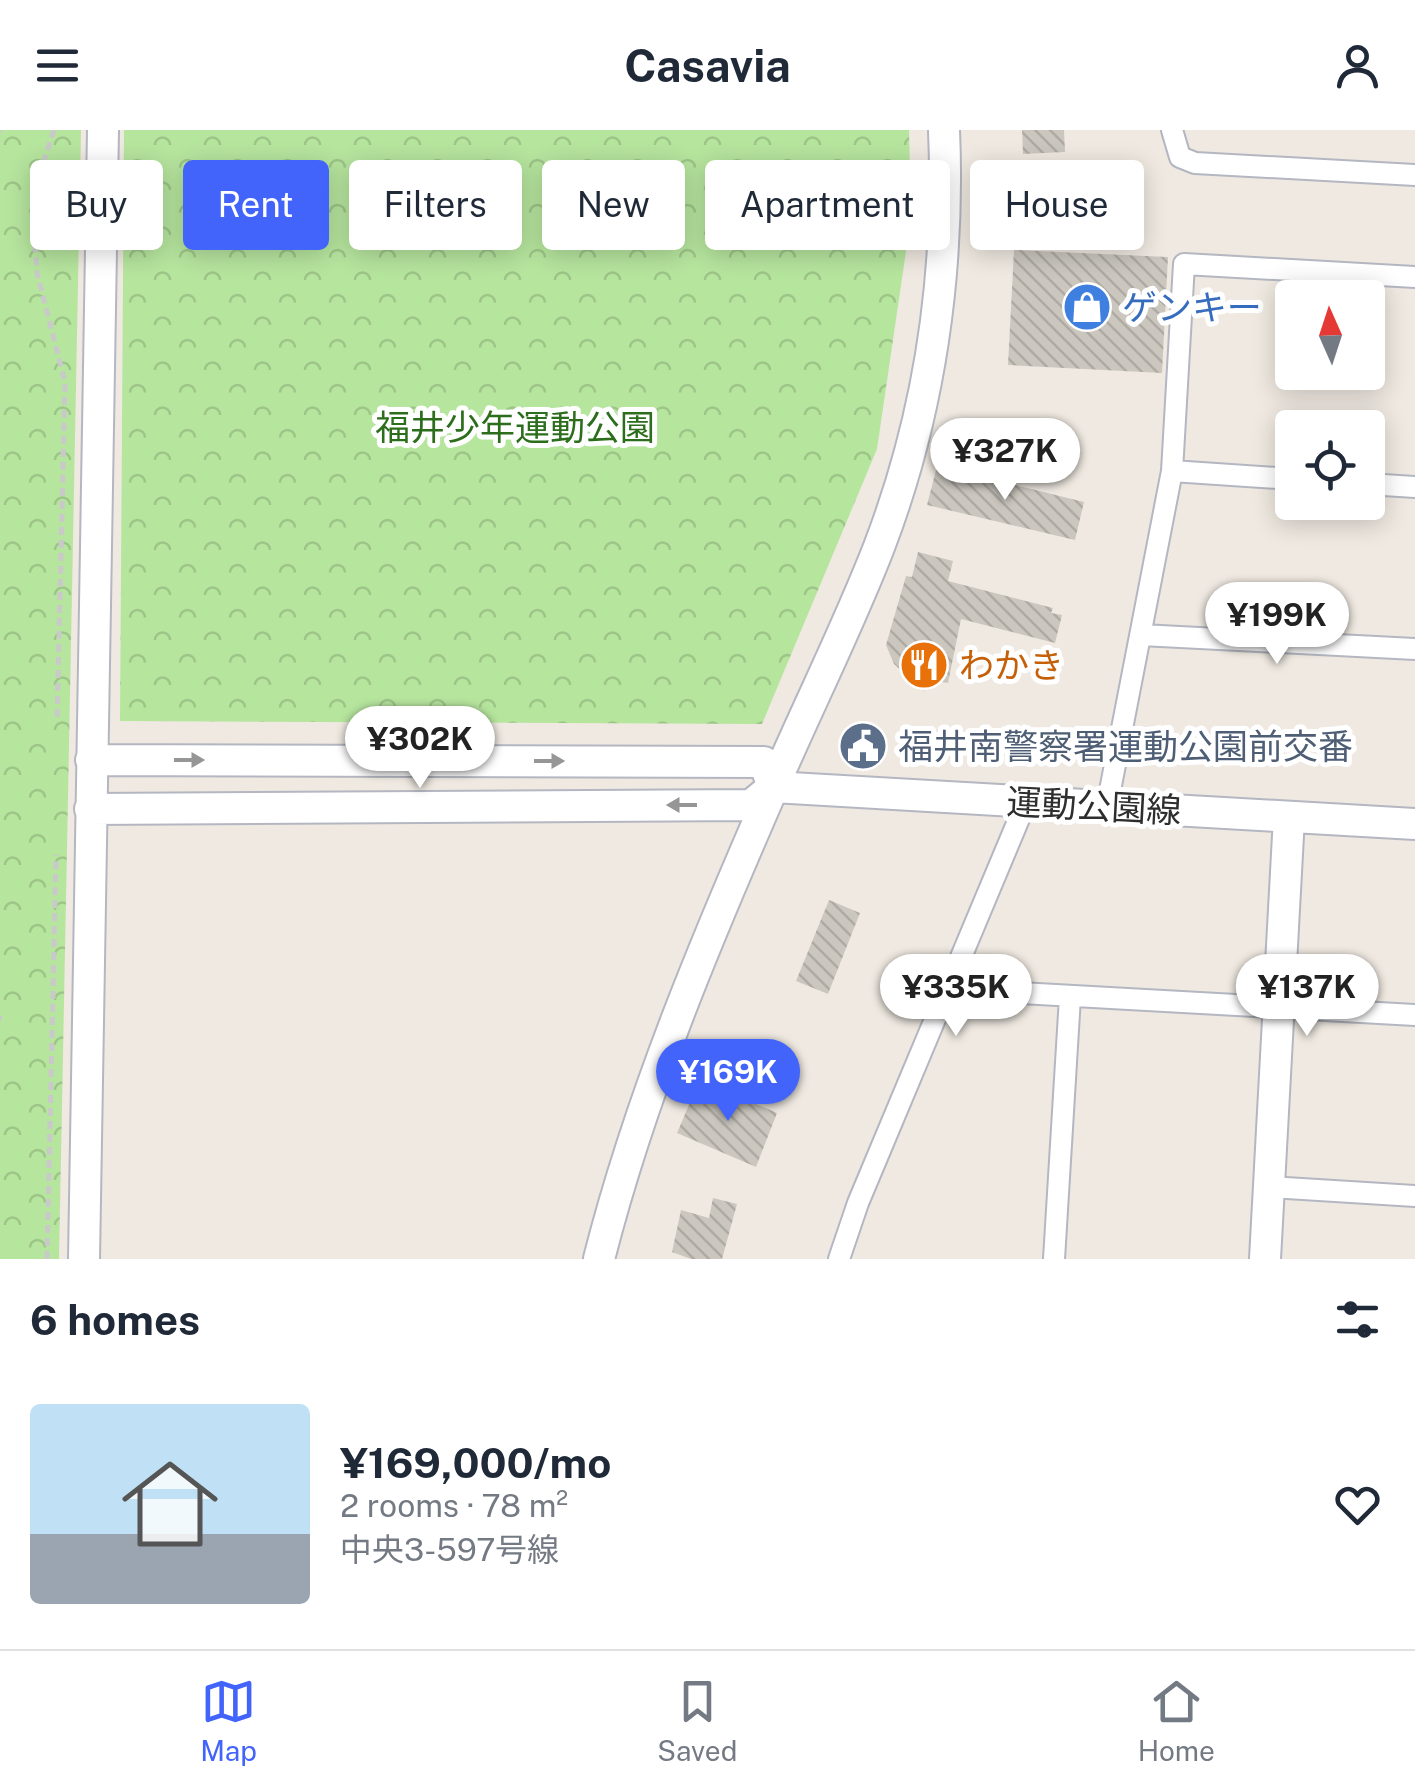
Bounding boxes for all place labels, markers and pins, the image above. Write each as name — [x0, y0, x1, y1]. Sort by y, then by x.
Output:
shop icon: ゲンキー — [1061, 281, 1113, 333]
place label: ゲンキー — [1122, 287, 1262, 328]
pin: ¥327K — [935, 418, 1075, 503]
pin: ¥199K — [1207, 582, 1347, 667]
restaurant icon: わかき — [898, 639, 950, 691]
place label: わかき — [959, 645, 1064, 686]
pin: ¥302K — [350, 706, 490, 791]
public building icon: 福井南警察署運動公園前交番 — [837, 720, 889, 772]
place label: 福井南警察署運動公園前交番 — [898, 726, 1353, 767]
pin: ¥335K — [886, 954, 1026, 1039]
pin: ¥137K — [1237, 954, 1377, 1039]
pin: ¥169K — [658, 1039, 798, 1124]

